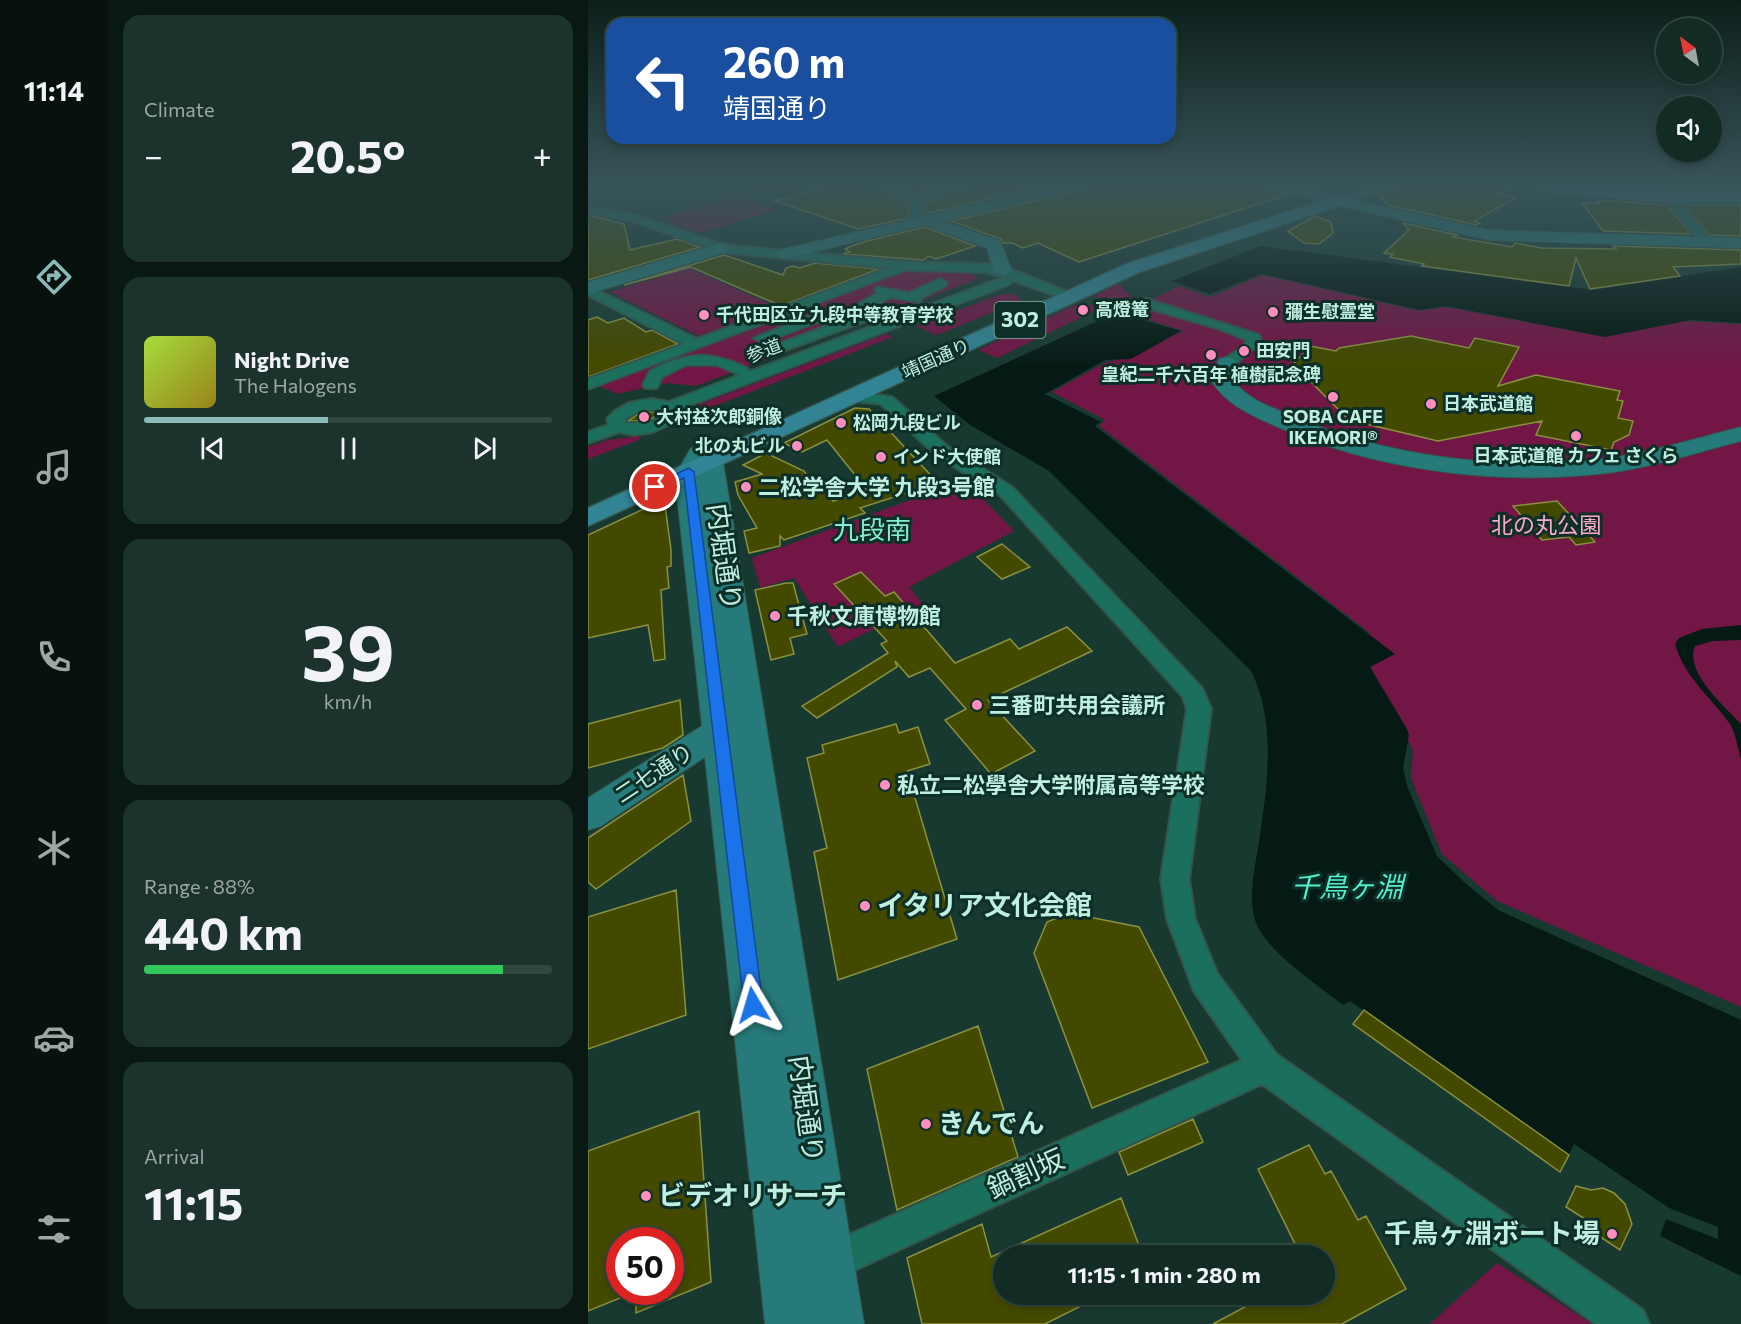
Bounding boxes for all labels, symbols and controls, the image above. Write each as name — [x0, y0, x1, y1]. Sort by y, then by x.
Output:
north arrow — [1656, 18, 1722, 84]
map controls — [1656, 18, 1722, 162]
text: 260 m — [723, 35, 845, 87]
icon: left — [624, 42, 702, 120]
text: 11:14 — [24, 74, 84, 107]
text: 靖国通り — [723, 91, 831, 124]
button: sound — [1656, 96, 1722, 162]
text: Climate — [144, 97, 214, 121]
text: 20.5° — [290, 127, 405, 182]
text: − — [144, 134, 163, 175]
text: + — [533, 134, 552, 175]
icon: directions — [33, 256, 75, 298]
place label: 高燈篭 — [1095, 298, 1149, 320]
place label: 彌生慰霊堂 — [1285, 300, 1375, 322]
road number: 302 — [994, 302, 1046, 338]
place label: 千代田区立 九段中等教育学校 — [716, 303, 953, 325]
marker: 高燈篭 — [1076, 303, 1090, 317]
marker: 彌生慰霊堂 — [1266, 305, 1280, 319]
marker: 千代田区立 九段中等教育学校 — [697, 308, 711, 322]
street label: 参道 — [743, 333, 784, 367]
street label: 靖国通り — [898, 333, 973, 383]
place label: 田安門 — [1256, 339, 1310, 361]
marker: 田安門 — [1237, 344, 1251, 358]
text: Night Drive — [234, 346, 349, 373]
marker: 皇紀二千六百年 植樹記念碑 — [1204, 348, 1218, 362]
place label: 皇紀二千六百年 植樹記念碑 — [1101, 363, 1321, 385]
text: The Halogens — [234, 373, 357, 397]
marker: SOBA CAFE IKEMORI® — [1326, 390, 1340, 404]
place label: 日本武道館 — [1443, 392, 1533, 414]
marker: 日本武道館 — [1424, 397, 1438, 411]
place label: 大村益次郎銅像 — [656, 405, 782, 427]
place label: SOBA CAFE IKEMORI® — [1283, 405, 1383, 448]
marker: 大村益次郎銅像 — [637, 410, 651, 424]
place label: 松岡九段ビル — [853, 411, 961, 433]
marker: 松岡九段ビル — [834, 416, 848, 430]
marker: 日本武道館 カフェ さくら — [1569, 429, 1583, 443]
icon: previous — [196, 432, 229, 465]
icon: pause — [332, 432, 365, 465]
icon: next — [468, 432, 501, 465]
place label: 北の丸ビル — [695, 434, 785, 456]
marker: 北の丸ビル — [790, 439, 804, 453]
place label: 日本武道館 カフェ さくら — [1474, 444, 1678, 466]
place label: インド大使館 — [893, 445, 1001, 467]
icon: music — [33, 446, 75, 488]
marker: インド大使館 — [874, 450, 888, 464]
pin — [629, 461, 680, 512]
icon: arrive — [638, 470, 671, 503]
place label: 二松学舎大学 九段3号館 — [758, 473, 995, 500]
marker: 二松学舎大学 九段3号館 — [739, 480, 753, 494]
street label: 内堀通り — [702, 501, 749, 613]
park label: 北の丸公園 — [1491, 511, 1601, 538]
district label: 九段南 — [833, 513, 911, 544]
text: 39 — [301, 602, 395, 697]
place label: 千秋文庫博物館 — [787, 602, 941, 629]
marker: 千秋文庫博物館 — [768, 609, 782, 623]
icon: phone — [33, 636, 75, 678]
text: km/h — [324, 689, 372, 713]
place label: 三番町共用会議所 — [989, 691, 1165, 718]
marker: 三番町共用会議所 — [970, 698, 984, 712]
street label: 二七通り — [609, 737, 698, 808]
place label: 私立二松學舎大学附属高等学校 — [897, 771, 1205, 798]
marker: 私立二松學舎大学附属高等学校 — [878, 778, 892, 792]
icon: climate — [33, 827, 75, 869]
water label: 千鳥ヶ淵 — [1291, 869, 1407, 903]
text: Range · 88% — [144, 874, 255, 898]
place label: イタリア文化会館 — [877, 888, 1092, 921]
marker: イタリア文化会館 — [858, 899, 872, 913]
text: 440 km — [144, 904, 303, 959]
position arrow — [721, 973, 785, 1037]
icon: car — [33, 1017, 75, 1059]
street label: 内堀通り — [784, 1053, 831, 1165]
place label: きんでん — [938, 1106, 1045, 1139]
marker: きんでん — [919, 1117, 933, 1131]
street label: 鍋割坂 — [982, 1141, 1069, 1204]
text: Arrival — [144, 1144, 205, 1168]
text: 11:15 — [144, 1174, 243, 1229]
place label: ビデオリサーチ — [658, 1178, 847, 1211]
marker: ビデオリサーチ — [639, 1189, 653, 1203]
icon: filters — [33, 1208, 75, 1250]
place label: 千鳥ヶ淵ボート場 — [1384, 1216, 1600, 1249]
speed limit sign: 50 — [606, 1227, 684, 1305]
marker: 千鳥ヶ淵ボート場 — [1605, 1227, 1619, 1241]
text: 11:15 · 1 min · 280 m — [1067, 1261, 1261, 1288]

